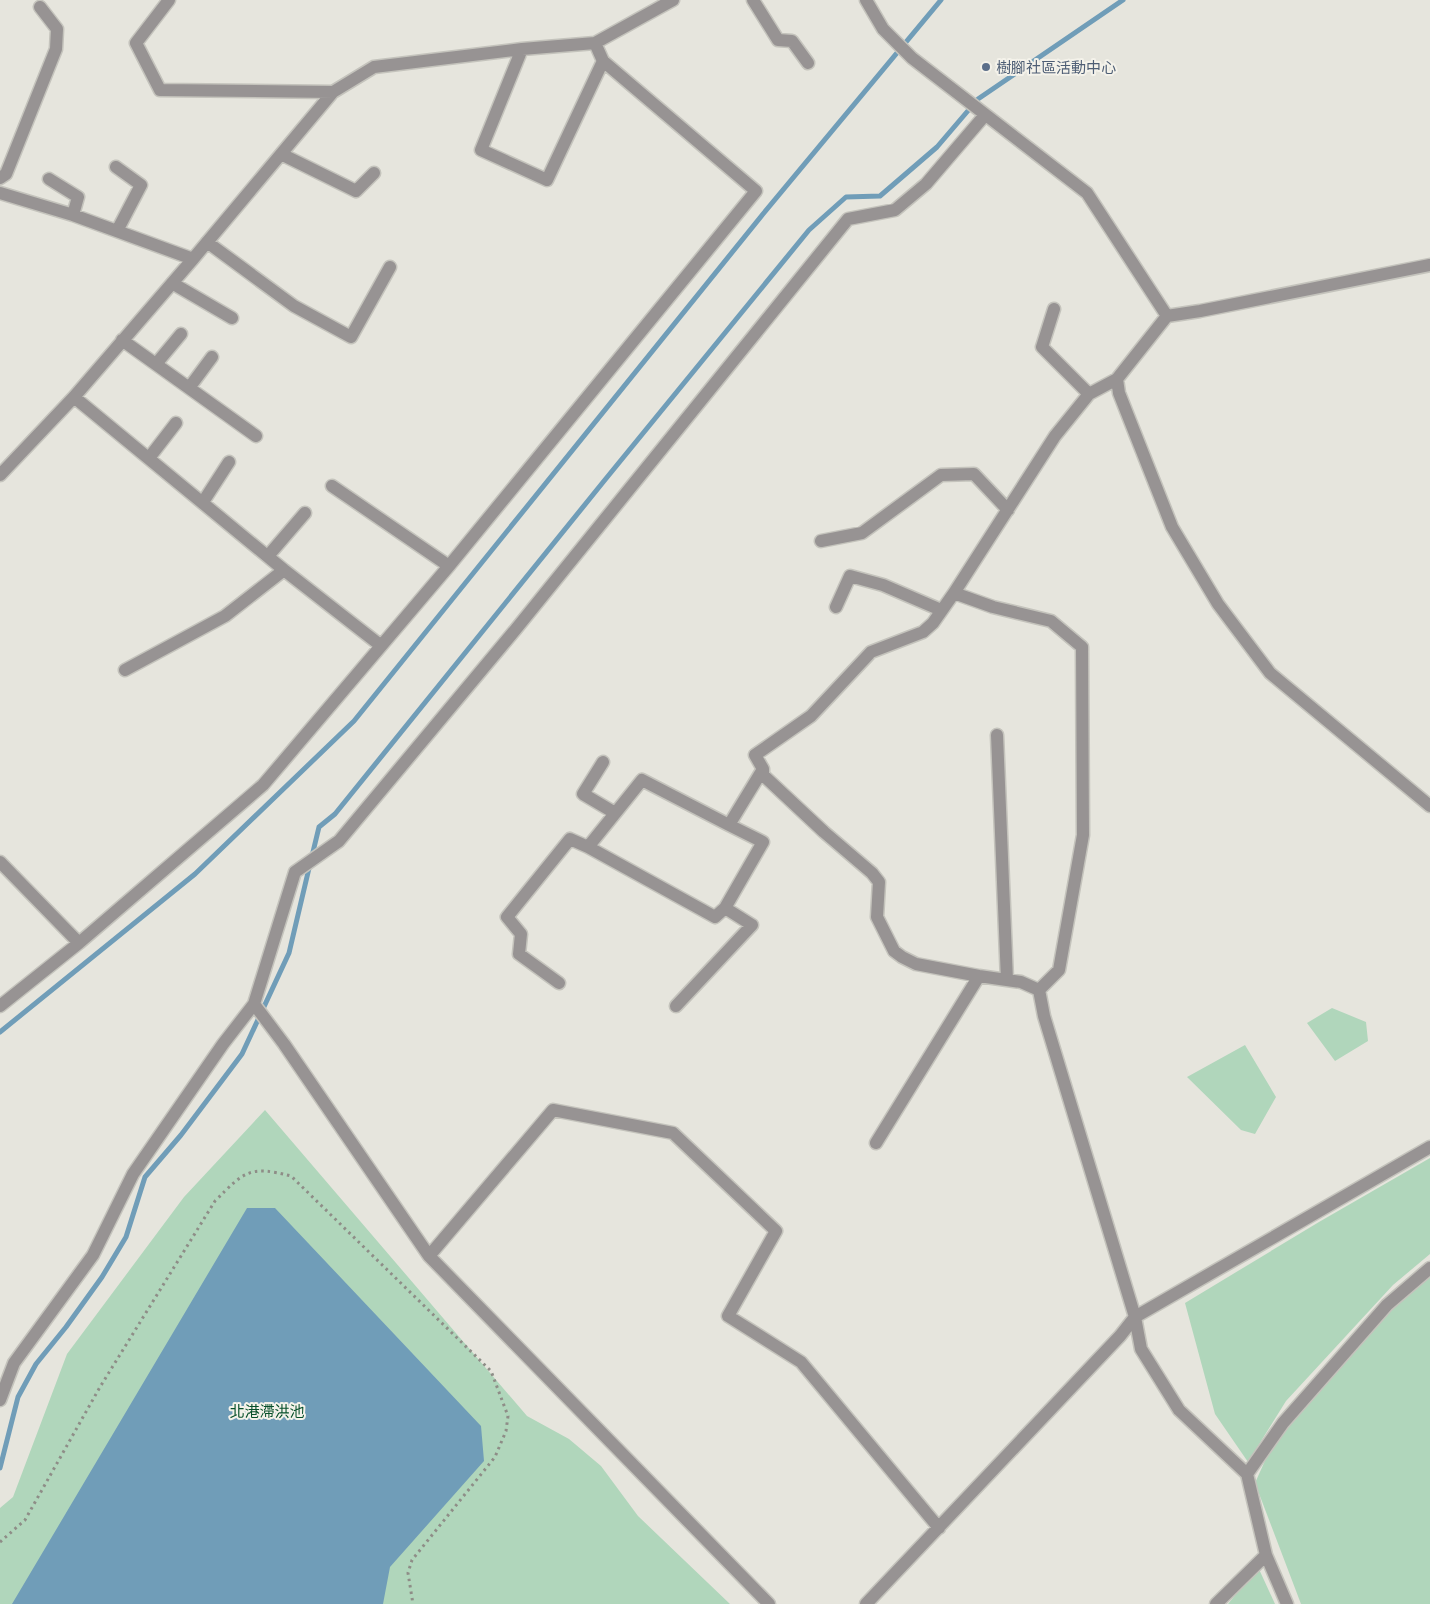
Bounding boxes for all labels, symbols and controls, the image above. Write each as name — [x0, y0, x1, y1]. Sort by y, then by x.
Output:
place label: 樹腳社區活動中心 — [996, 57, 1116, 78]
marker: 樹腳社區活動中心 — [980, 61, 992, 73]
park label: 北港滯洪池 — [229, 1401, 305, 1422]

